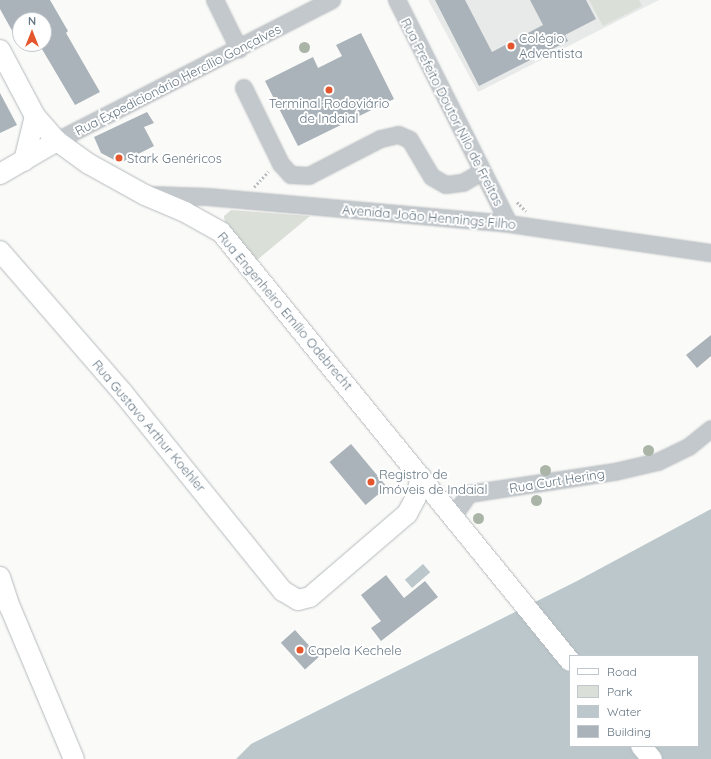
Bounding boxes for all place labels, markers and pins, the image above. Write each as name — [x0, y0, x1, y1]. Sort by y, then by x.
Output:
place label: Colégio Adventista — [519, 31, 583, 62]
marker: Colégio Adventista — [506, 41, 516, 51]
marker: Terminal Rodoviário de Indaial — [324, 85, 334, 95]
place label: Terminal Rodoviário de Indaial — [269, 96, 389, 127]
place label: Stark Genéricos — [127, 150, 222, 166]
marker: Stark Genéricos — [114, 153, 124, 163]
place label: Registro de Imóveis de Indaial — [379, 467, 487, 498]
marker: Registro de Imóveis de Indaial — [366, 477, 376, 487]
place label: Capela Kechele — [308, 642, 402, 658]
marker: Capela Kechele — [295, 645, 305, 655]

